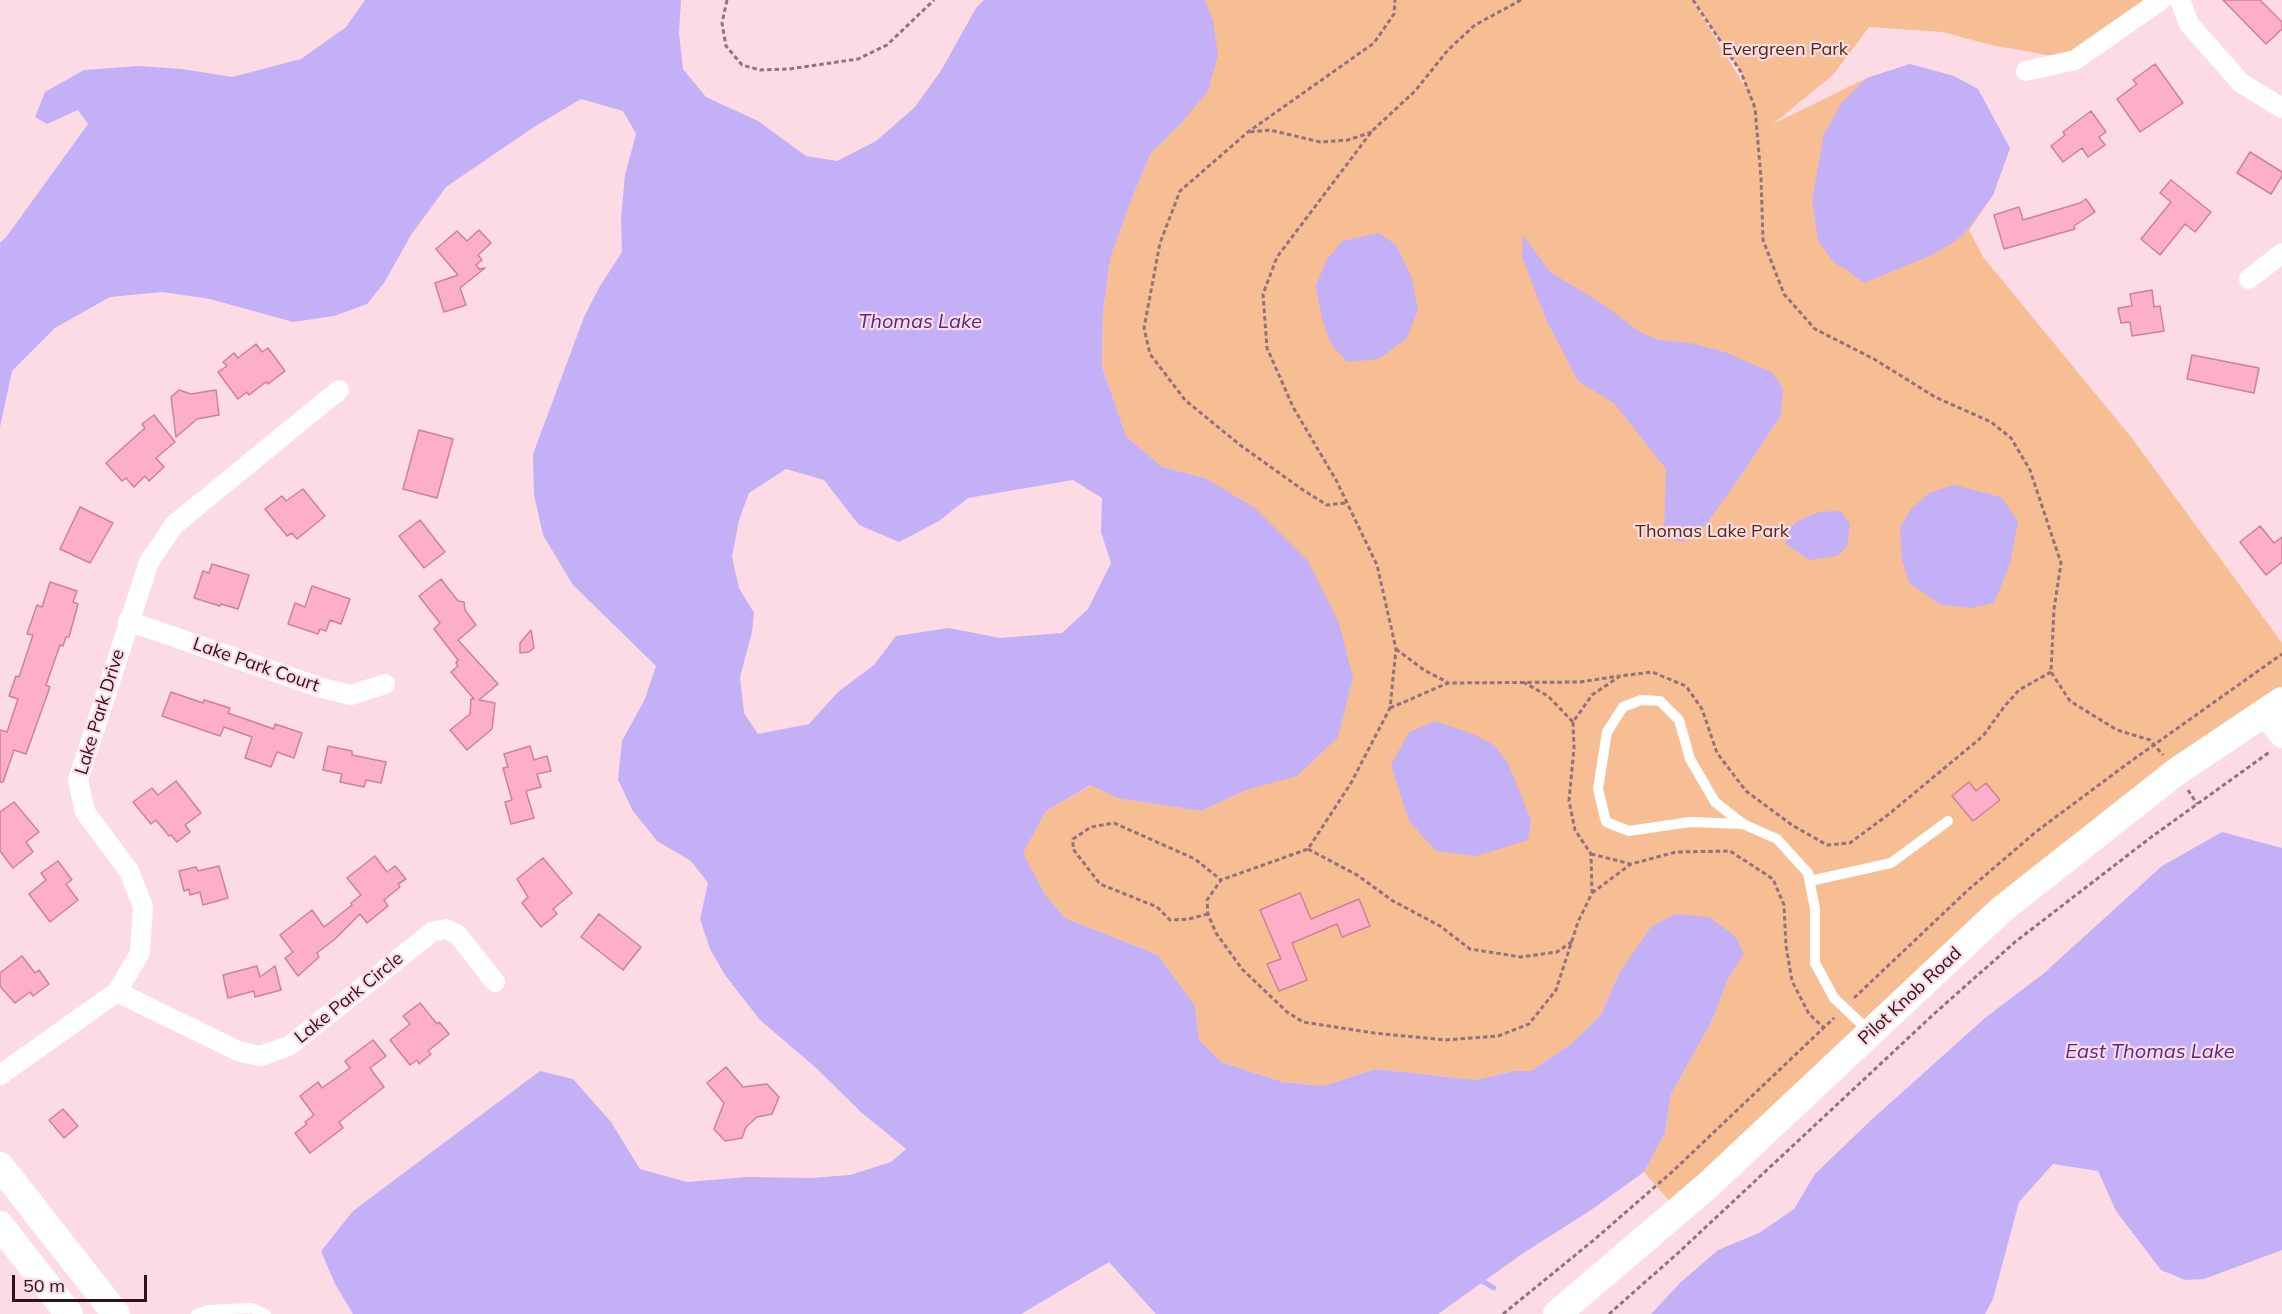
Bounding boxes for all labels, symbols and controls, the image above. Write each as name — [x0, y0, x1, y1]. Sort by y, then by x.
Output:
park label: Evergreen Park — [1722, 39, 1848, 61]
water label: Thomas Lake — [858, 310, 982, 334]
park label: Thomas Lake Park — [1635, 521, 1789, 543]
street label: Lake Park Court — [190, 633, 322, 697]
street label: Lake Park Drive — [71, 647, 129, 777]
street label: Pilot Knob Road — [1854, 943, 1966, 1049]
street label: Lake Park Circle — [291, 948, 407, 1048]
water label: East Thomas Lake — [2065, 1040, 2235, 1064]
scale bar — [15, 1263, 150, 1301]
text: 50 m — [23, 1274, 65, 1297]

